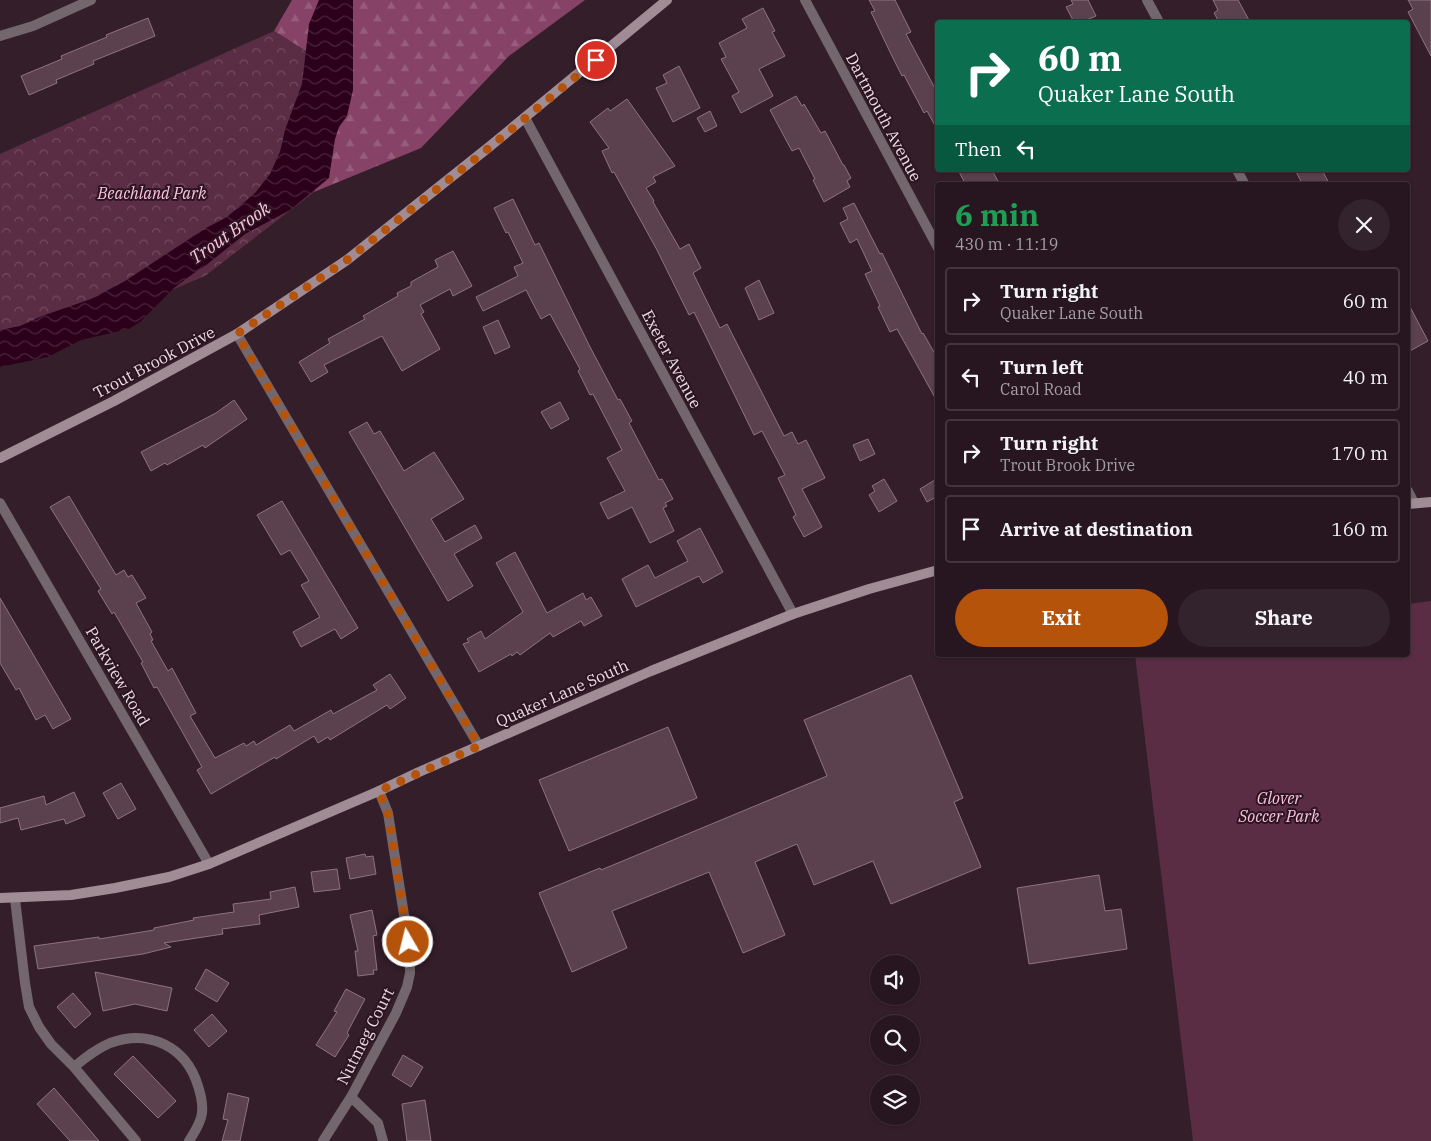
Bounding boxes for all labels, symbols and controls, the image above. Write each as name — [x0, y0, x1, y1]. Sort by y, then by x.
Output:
text: 60 m — [1038, 35, 1122, 81]
pin — [575, 39, 617, 81]
icon: right — [955, 40, 1020, 105]
icon: arrive — [582, 46, 610, 74]
street label: Dartmouth Avenue — [842, 49, 926, 185]
text: Quaker Lane South — [1038, 79, 1235, 108]
icon: left — [1012, 135, 1040, 163]
text: Then — [955, 137, 1002, 161]
park label: Beachland Park — [96, 183, 207, 203]
text: 6 min — [955, 195, 1039, 234]
water label: Trout Brook — [185, 196, 275, 269]
button: close — [1338, 199, 1390, 251]
text: 430 m · 11:19 — [955, 234, 1058, 254]
text: Turn right — [1000, 279, 1098, 303]
icon: right — [957, 287, 985, 315]
text: 60 m — [1343, 289, 1388, 313]
text: Quaker Lane South — [1000, 303, 1143, 323]
street label: Exeter Avenue — [638, 306, 706, 412]
street label: Trout Brook Drive — [90, 321, 218, 403]
text: Turn left — [1000, 355, 1083, 379]
icon: left — [957, 363, 985, 391]
text: 40 m — [1343, 365, 1388, 389]
text: Carol Road — [1000, 379, 1082, 399]
text: Turn right — [1000, 431, 1098, 455]
icon: right — [957, 439, 985, 467]
text: 170 m — [1331, 441, 1388, 465]
text: Trout Brook Drive — [1000, 455, 1135, 475]
icon: arrive — [957, 515, 985, 543]
text: Arrive at destination — [1000, 517, 1193, 541]
text: 160 m — [1331, 517, 1388, 541]
button: Exit — [955, 589, 1168, 647]
button: Share — [1178, 589, 1390, 647]
street label: Parkview Road — [81, 623, 155, 729]
street label: Quaker Lane South — [492, 655, 632, 731]
park label: Glover Soccer Park — [1238, 788, 1320, 826]
position arrow — [381, 915, 433, 967]
map controls — [870, 955, 920, 1125]
button: sound — [870, 955, 920, 1005]
street label: Nutmeg Court — [332, 984, 398, 1088]
button: search — [870, 1015, 920, 1065]
button: layers — [870, 1075, 920, 1125]

